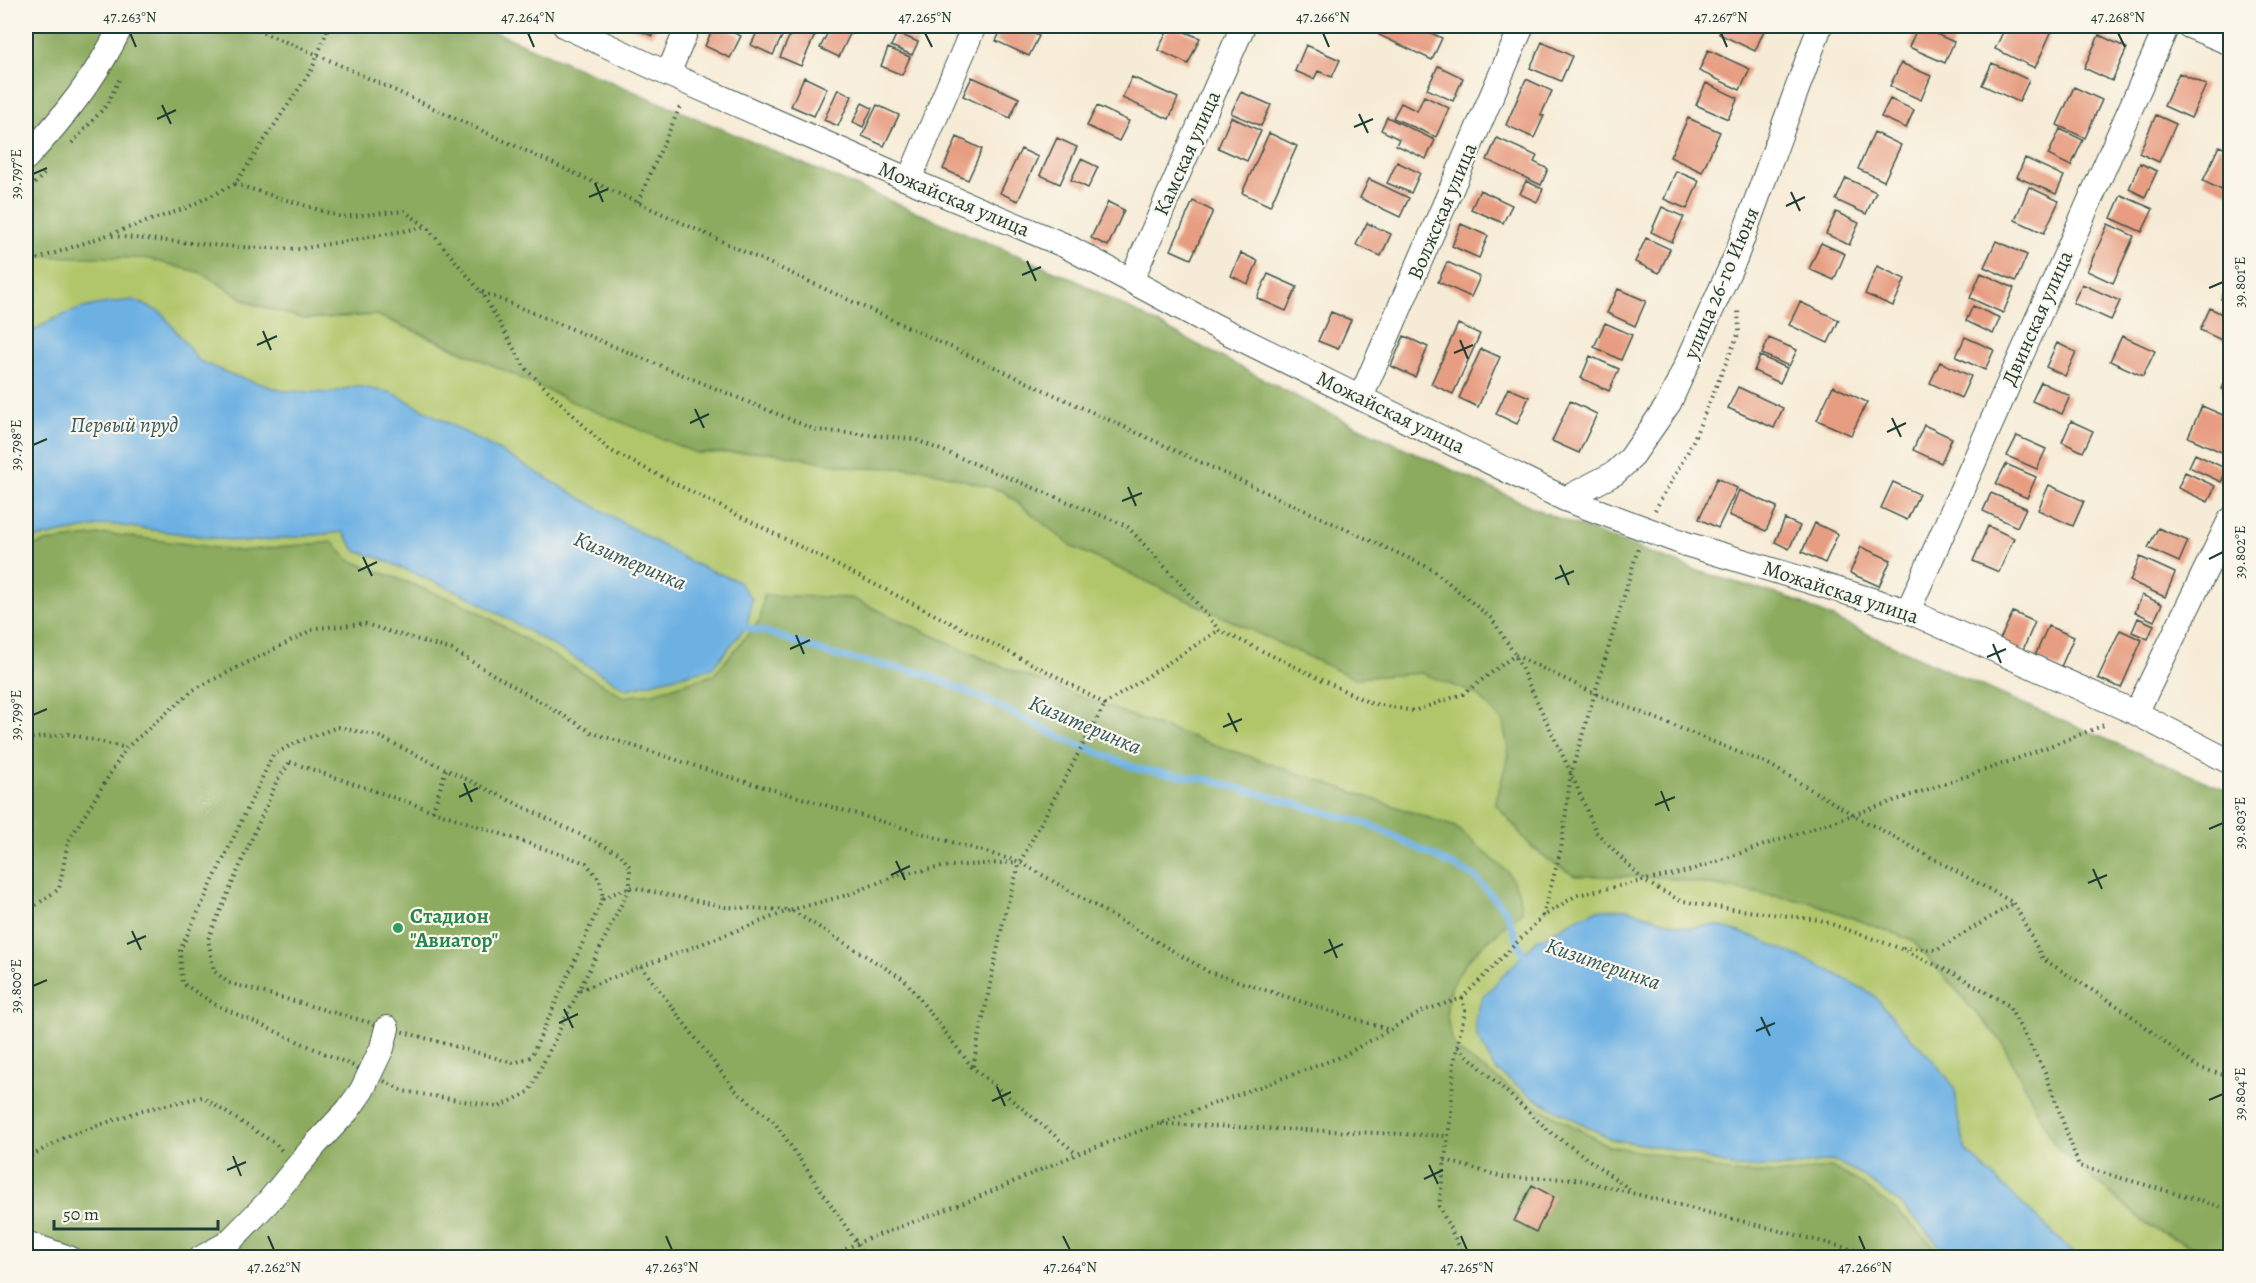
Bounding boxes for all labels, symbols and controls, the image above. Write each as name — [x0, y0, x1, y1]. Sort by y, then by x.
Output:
text: 47.263°N — [103, 7, 157, 27]
text: 47.264°N — [501, 7, 555, 27]
text: 47.265°N — [898, 7, 952, 27]
text: 47.266°N — [1296, 7, 1350, 27]
text: 47.267°N — [1694, 7, 1748, 27]
text: 47.268°N — [2091, 7, 2145, 27]
street label: Камская улица — [1147, 86, 1227, 220]
street label: Волжская улица — [1401, 138, 1484, 284]
text: 39.797°E — [6, 149, 26, 199]
street label: Можайская улица — [874, 154, 1034, 244]
street label: улица 26-го Июня — [1676, 203, 1766, 364]
street label: Двинская улица — [1995, 246, 2079, 390]
text: 39.801°E — [2230, 256, 2250, 308]
street label: Можайская улица — [1312, 364, 1470, 460]
water label: Первый пруд — [70, 410, 178, 440]
text: 39.798°E — [6, 419, 26, 471]
water label: Кизитеринка — [569, 524, 691, 598]
text: 39.802°E — [2230, 525, 2250, 579]
street label: Можайская улица — [1760, 554, 1923, 630]
water label: Кизитеринка — [1024, 688, 1146, 762]
text: 39.799°E — [6, 690, 26, 741]
text: 39.803°E — [2230, 797, 2250, 849]
place label: Стадион "Авиатор" — [410, 902, 499, 954]
marker: Стадион "Авиатор" — [391, 921, 405, 935]
water label: Кизитеринка — [1542, 930, 1664, 998]
text: 39.800°E — [6, 959, 26, 1013]
text: 39.804°E — [2230, 1067, 2250, 1121]
scale bar — [54, 1193, 218, 1231]
text: 50 m — [63, 1202, 99, 1226]
text: 47.262°N — [247, 1257, 301, 1277]
text: 47.263°N — [645, 1257, 699, 1277]
text: 47.264°N — [1043, 1257, 1097, 1277]
text: 47.265°N — [1440, 1257, 1494, 1277]
text: 47.266°N — [1838, 1257, 1892, 1277]

